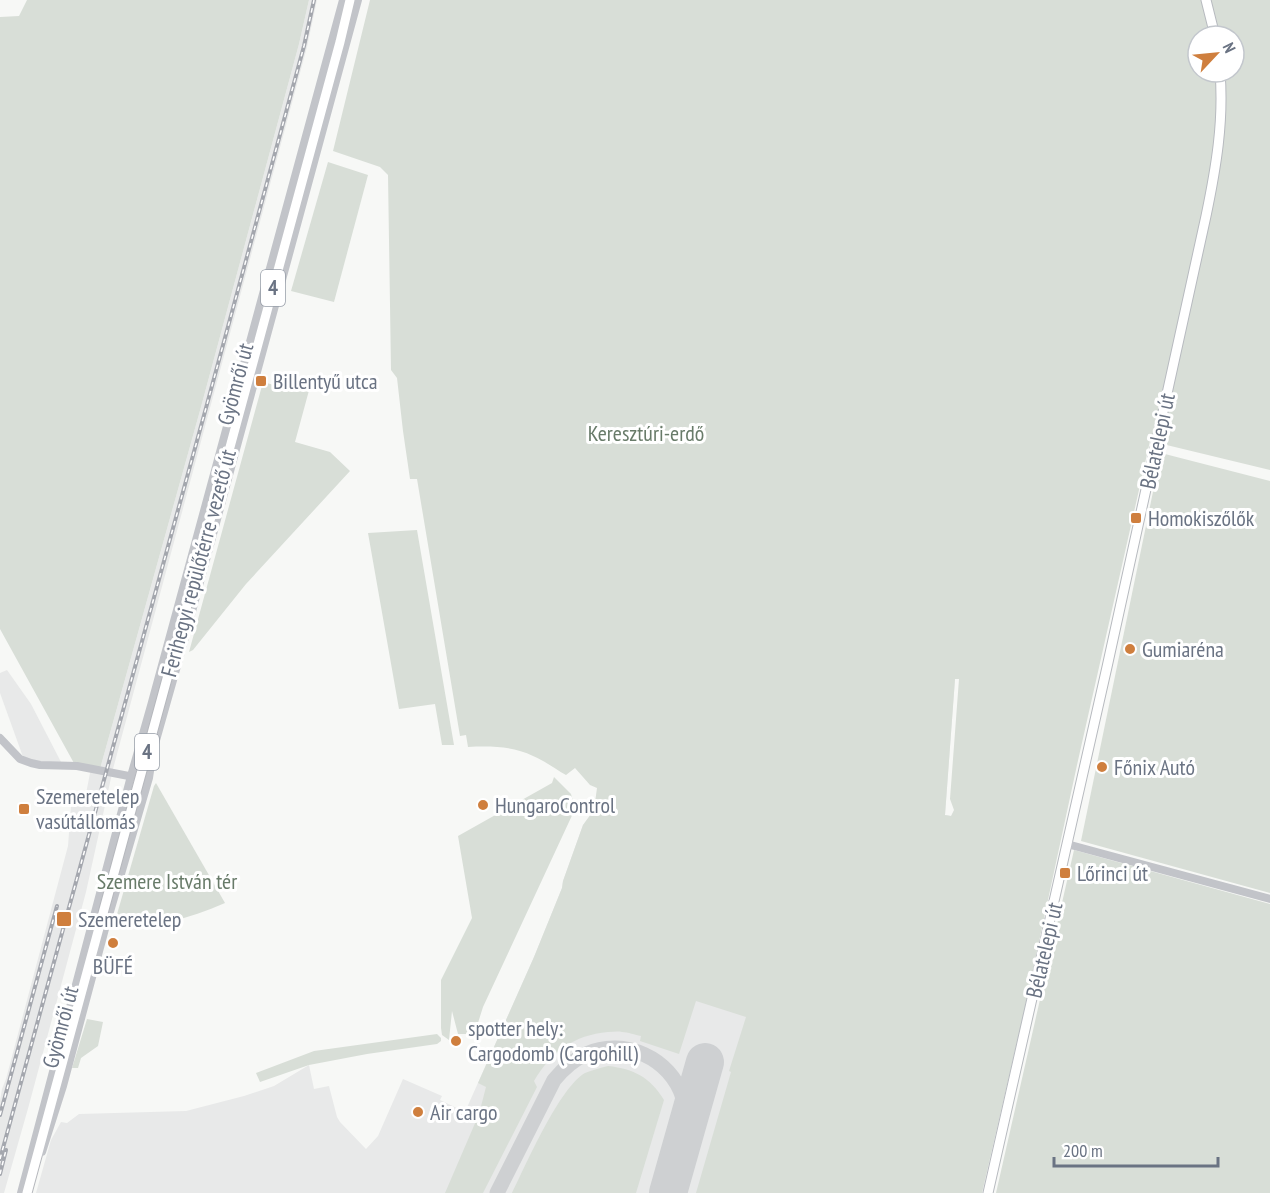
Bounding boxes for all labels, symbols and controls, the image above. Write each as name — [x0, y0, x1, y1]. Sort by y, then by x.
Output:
north arrow — [1186, 24, 1246, 84]
text: N — [1219, 39, 1240, 56]
road number: 4 — [261, 270, 285, 306]
street label: Gyömrői út — [211, 340, 259, 428]
place label: Billentyű utca — [273, 367, 378, 395]
marker: Billentyű utca — [254, 374, 268, 388]
street label: Bélatelepi út — [1133, 391, 1181, 491]
park label: Keresztúri-erdő — [588, 419, 704, 447]
street label: Ferihegyi repülőtérre vezető út — [154, 446, 242, 680]
place label: Homokiszőlők — [1148, 504, 1255, 532]
marker: Homokiszőlők — [1129, 511, 1143, 525]
place label: Gumiaréna — [1142, 635, 1224, 663]
marker: Gumiaréna — [1123, 642, 1137, 656]
road number: 4 — [135, 734, 159, 770]
place label: Főnix Autó — [1114, 753, 1195, 781]
marker: Főnix Autó — [1095, 760, 1109, 774]
place label: Szemeretelep vasútállomás — [36, 782, 139, 835]
place label: HungaroControl — [495, 791, 616, 819]
marker: HungaroControl — [476, 798, 490, 812]
marker: Szemeretelep vasútállomás — [17, 802, 31, 816]
place label: Lőrinci út — [1077, 859, 1148, 887]
marker: Lőrinci út — [1058, 866, 1072, 880]
park label: Szemere István tér — [97, 867, 237, 895]
street label: Bélatelepi út — [1019, 900, 1069, 1000]
place label: Szemeretelep — [78, 905, 181, 933]
marker: Szemeretelep — [55, 910, 73, 928]
marker: BÜFÉ — [106, 936, 120, 950]
place label: BÜFÉ — [93, 952, 133, 980]
street label: Gyömrői út — [36, 983, 84, 1071]
place label: spotter hely: Cargodomb (Cargohill) — [468, 1014, 639, 1067]
marker: spotter hely: Cargodomb (Cargohill) — [449, 1034, 463, 1048]
place label: Air cargo — [430, 1098, 498, 1126]
marker: Air cargo — [411, 1105, 425, 1119]
scale bar — [1054, 1130, 1218, 1168]
text: 200 m — [1063, 1139, 1103, 1162]

